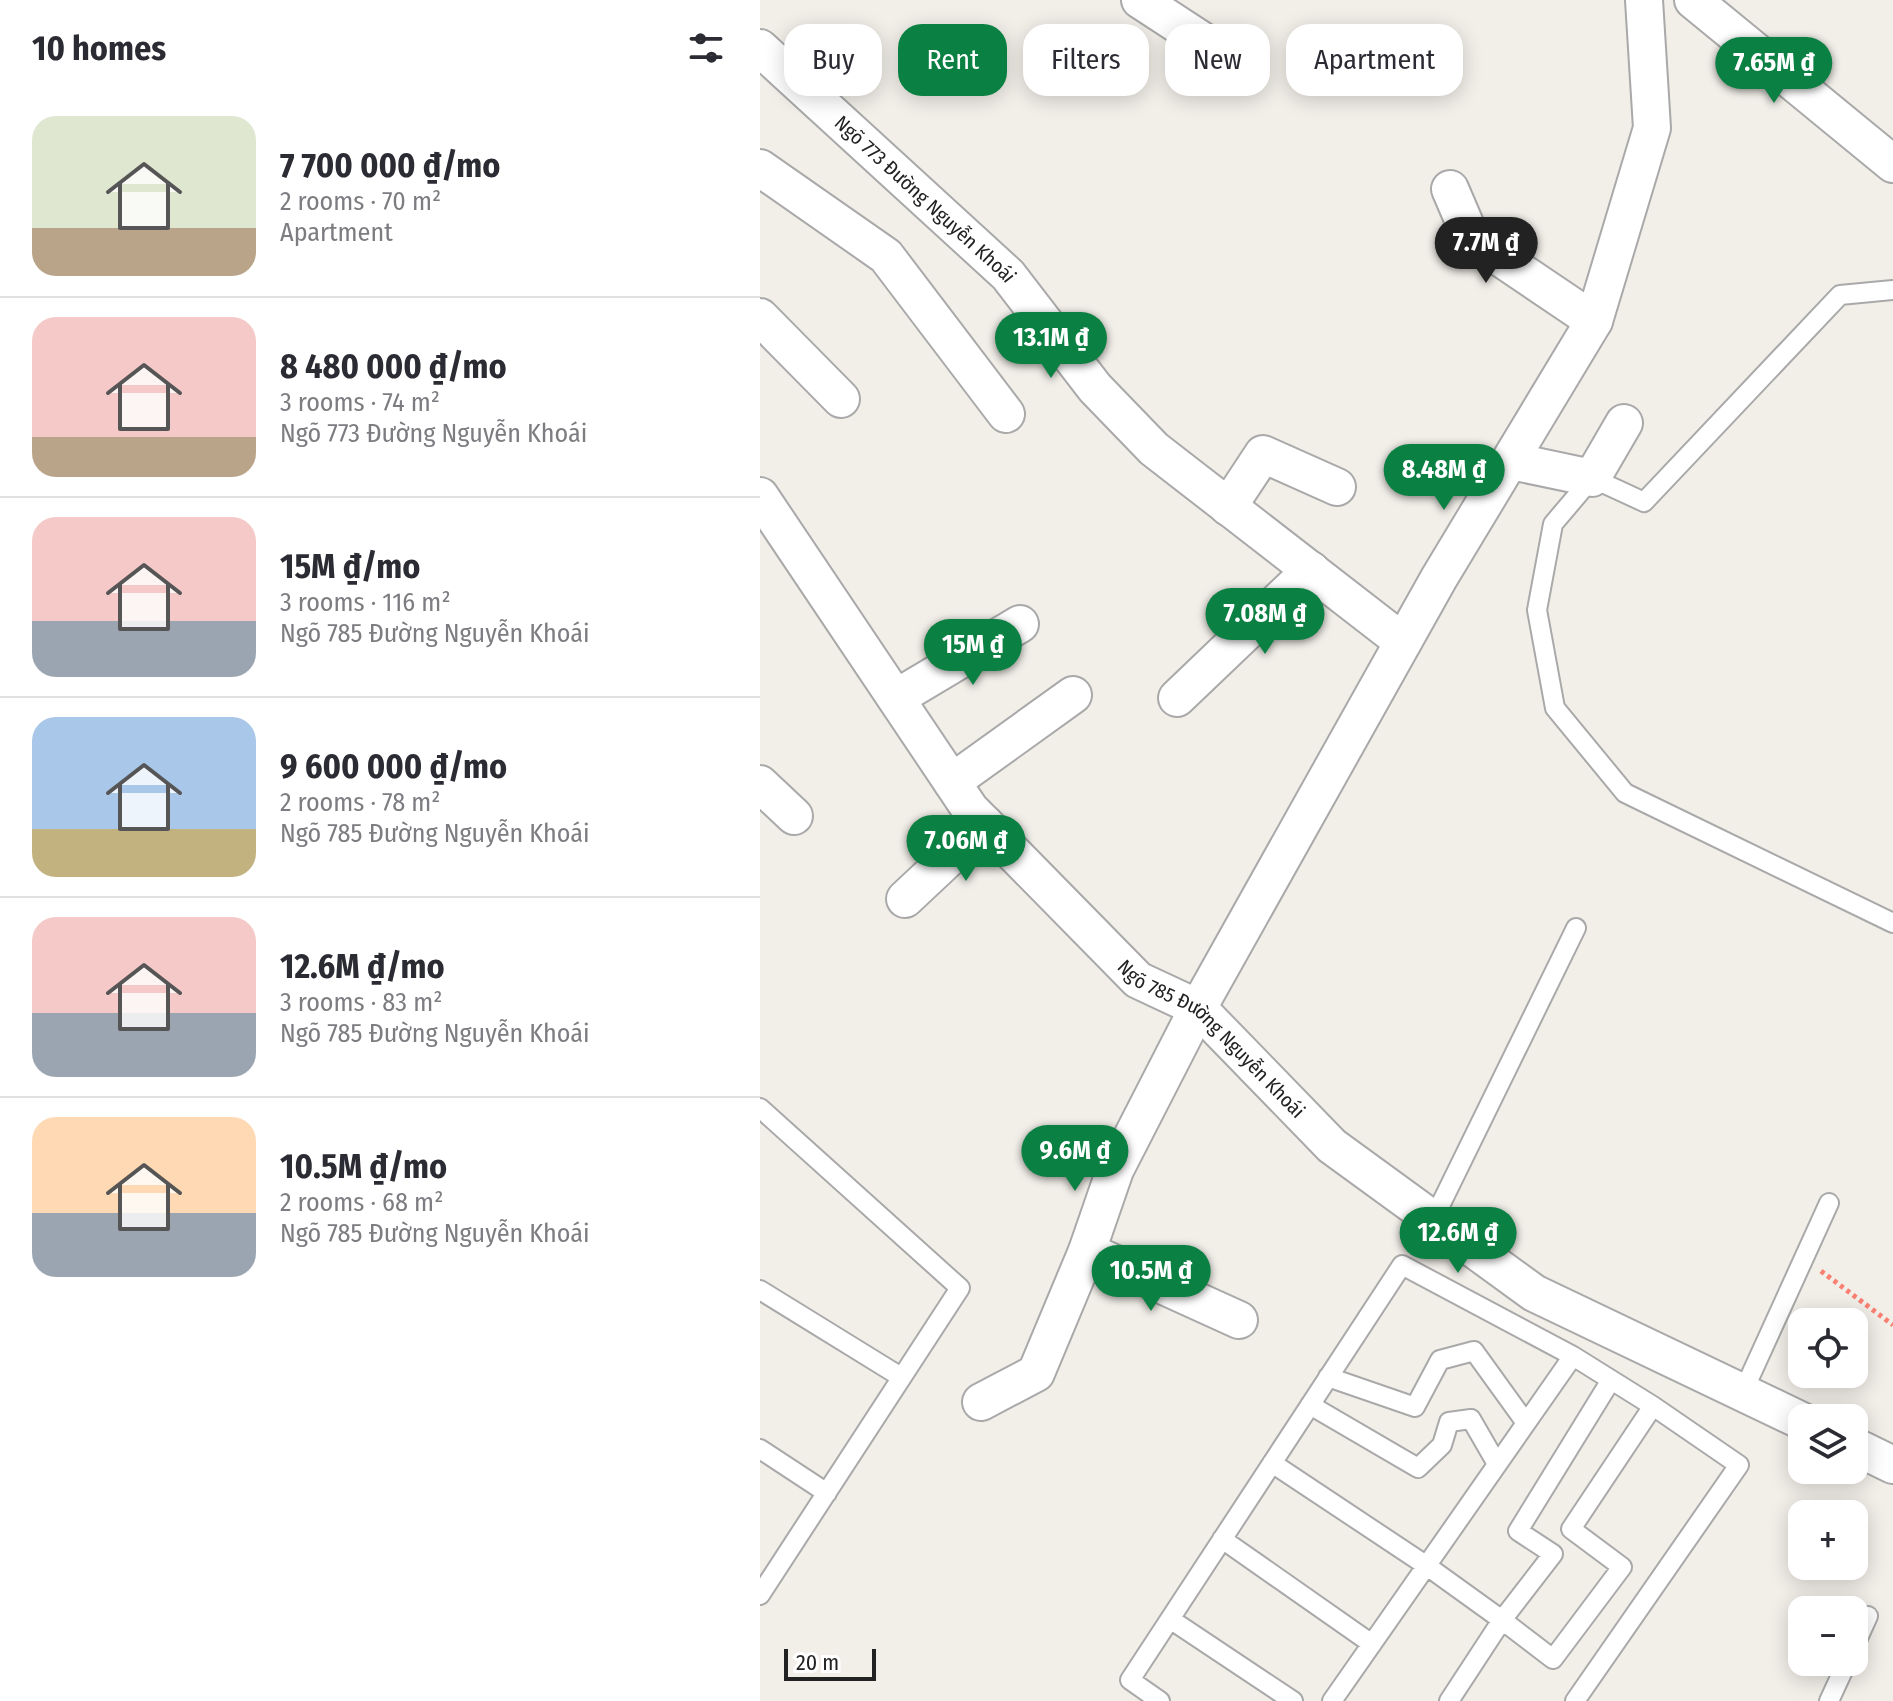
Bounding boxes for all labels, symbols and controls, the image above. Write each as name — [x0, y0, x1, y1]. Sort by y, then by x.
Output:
chip: Buy — [784, 24, 882, 96]
chip: Rent — [898, 24, 1007, 96]
chip: Filters — [1023, 24, 1149, 96]
chip: New — [1165, 24, 1270, 96]
chip: Apartment — [1286, 24, 1463, 96]
icon: filters — [684, 26, 728, 70]
text: 10 homes — [32, 28, 166, 69]
pin: 7.65M ₫ — [1700, 37, 1848, 105]
text: 7.65M ₫ — [1733, 47, 1815, 78]
street label: Ngõ 773 Đường Nguyễn Khoái — [830, 111, 1021, 287]
text: 7 700 000 ₫/mo — [280, 145, 500, 186]
icon: home — [96, 148, 192, 244]
text: 2 rooms · 70 m² — [280, 186, 441, 217]
text: Apartment — [280, 217, 393, 248]
pin: 7.7M ₫ — [1421, 217, 1551, 285]
text: 7.7M ₫ — [1453, 227, 1519, 258]
pin: 13.1M ₫ — [977, 312, 1125, 380]
text: 13.1M ₫ — [1013, 322, 1089, 353]
text: 8 480 000 ₫/mo — [280, 346, 507, 387]
icon: home — [96, 349, 192, 445]
text: 3 rooms · 74 m² — [280, 387, 440, 418]
text: Ngõ 773 Đường Nguyễn Khoái — [280, 418, 587, 449]
pin: 8.48M ₫ — [1370, 444, 1518, 512]
text: 8.48M ₫ — [1402, 454, 1486, 485]
text: 15M ₫/mo — [280, 546, 420, 587]
icon: home — [96, 549, 192, 645]
text: 3 rooms · 116 m² — [280, 587, 451, 618]
pin: 7.08M ₫ — [1191, 588, 1339, 656]
text: 7.08M ₫ — [1223, 598, 1307, 629]
text: Ngõ 785 Đường Nguyễn Khoái — [280, 618, 590, 649]
pin: 15M ₫ — [917, 619, 1029, 687]
text: 15M ₫ — [942, 629, 1004, 660]
text: 9 600 000 ₫/mo — [280, 746, 507, 787]
icon: home — [96, 749, 192, 845]
text: 2 rooms · 78 m² — [280, 787, 441, 818]
pin: 7.06M ₫ — [892, 815, 1040, 883]
text: Ngõ 785 Đường Nguyễn Khoái — [280, 818, 590, 849]
text: 7.06M ₫ — [925, 825, 1007, 856]
text: 12.6M ₫/mo — [280, 946, 445, 987]
icon: home — [96, 949, 192, 1045]
street label: Ngõ 785 Đường Nguyễn Khoái — [1113, 955, 1310, 1123]
text: 3 rooms · 83 m² — [280, 987, 442, 1018]
text: Ngõ 785 Đường Nguyễn Khoái — [280, 1018, 590, 1049]
pin: 9.6M ₫ — [1010, 1125, 1140, 1193]
text: 9.6M ₫ — [1039, 1135, 1111, 1166]
text: 10.5M ₫/mo — [280, 1146, 447, 1187]
icon: home — [96, 1149, 192, 1245]
text: 2 rooms · 68 m² — [280, 1187, 443, 1218]
pin: 12.6M ₫ — [1384, 1207, 1532, 1275]
text: 12.6M ₫ — [1418, 1217, 1498, 1248]
text: Ngõ 785 Đường Nguyễn Khoái — [280, 1218, 590, 1249]
pin: 10.5M ₫ — [1077, 1245, 1225, 1313]
text: 10.5M ₫ — [1110, 1255, 1192, 1286]
map controls — [1788, 1308, 1868, 1676]
button: locate — [1788, 1308, 1868, 1388]
button: layers — [1788, 1404, 1868, 1484]
button: + — [1788, 1500, 1868, 1580]
button: − — [1788, 1596, 1868, 1676]
scale bar — [784, 1645, 876, 1681]
text: 20 m — [796, 1649, 839, 1676]

